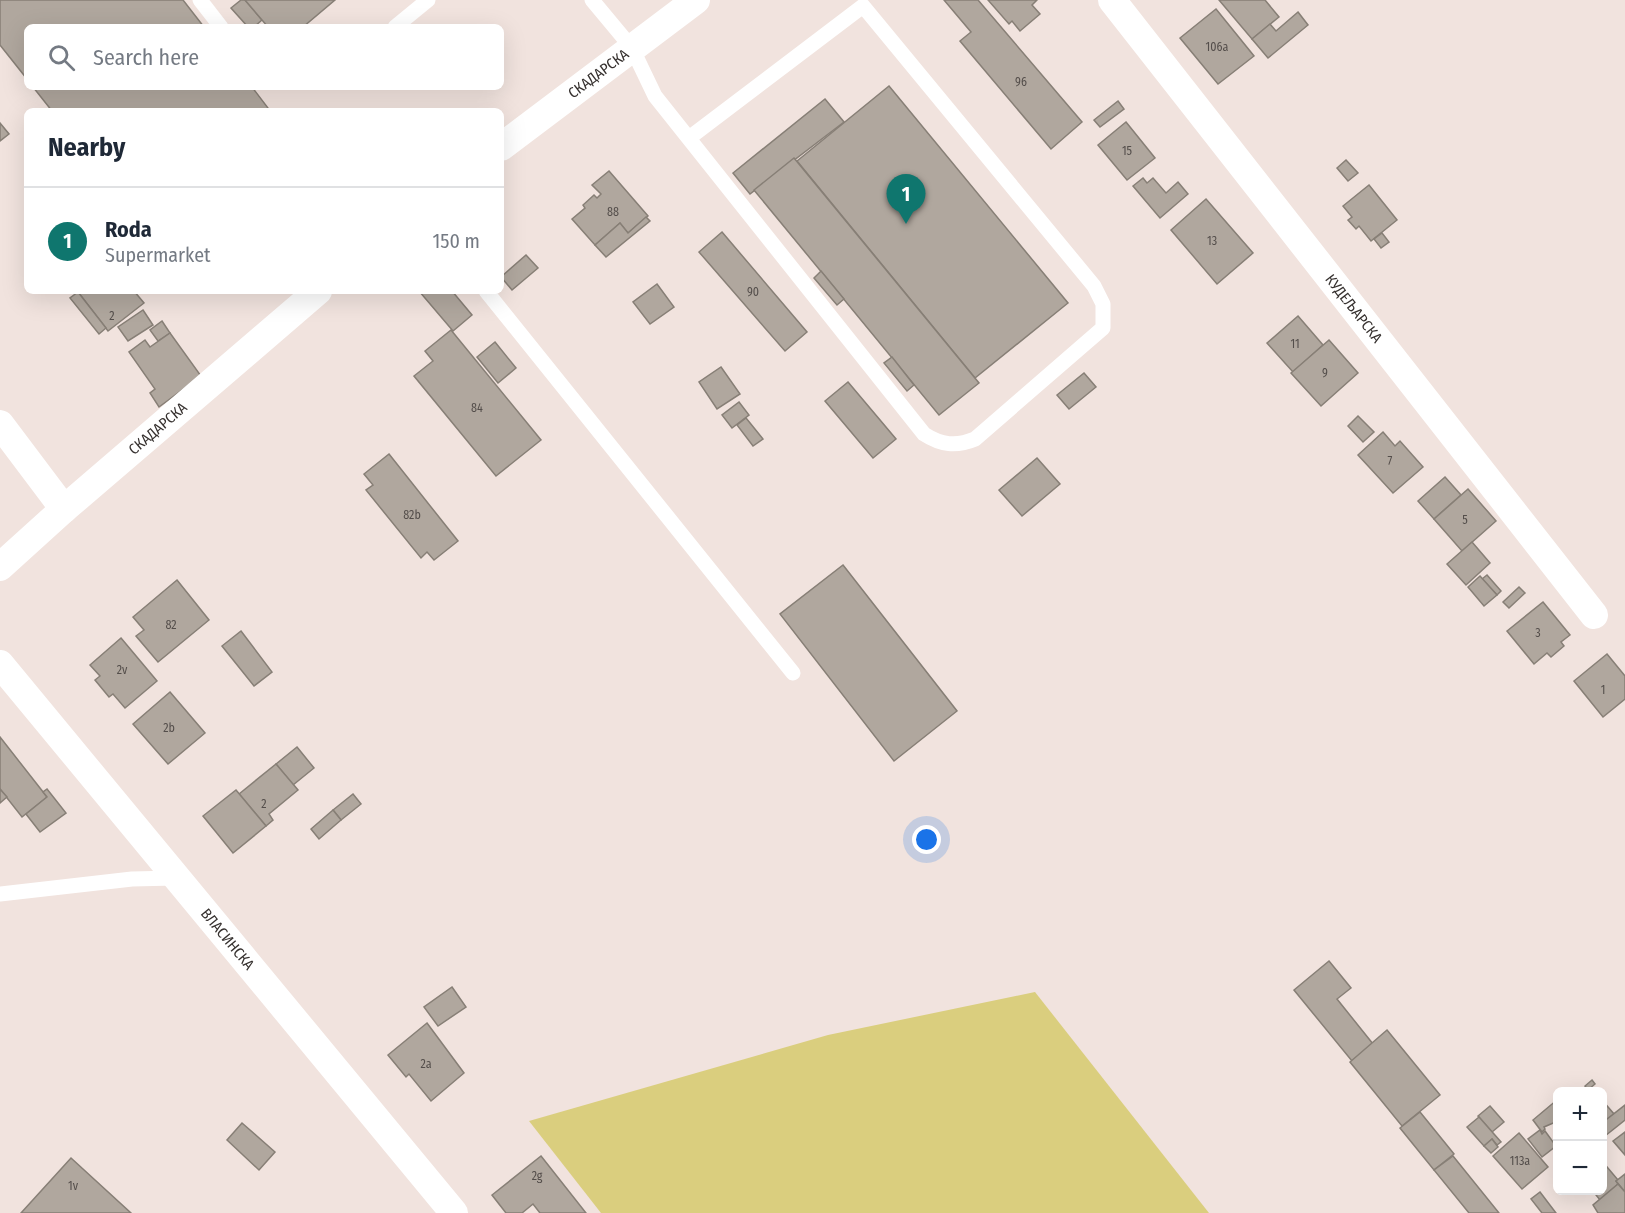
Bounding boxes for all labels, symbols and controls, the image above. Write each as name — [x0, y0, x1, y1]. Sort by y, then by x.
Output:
search box — [24, 24, 504, 90]
house number: 106a — [1206, 40, 1229, 54]
icon: search — [45, 41, 78, 74]
text: Search here — [93, 44, 199, 71]
street label: СКАДАРСКА — [565, 45, 632, 102]
house number: 96 — [1015, 75, 1027, 89]
text: Nearby — [48, 132, 125, 163]
house number: 15 — [1122, 144, 1133, 158]
pin: 1 — [886, 174, 926, 224]
house number: 88 — [607, 205, 619, 219]
text: Roda — [105, 216, 152, 243]
text: 1 — [63, 229, 72, 253]
text: 150 m — [433, 229, 480, 253]
house number: 13 — [1207, 234, 1217, 248]
text: Supermarket — [105, 243, 211, 267]
street label: КУДЕЉАРСКА — [1321, 271, 1386, 346]
house number: 90 — [747, 285, 759, 299]
house number: 2 — [109, 309, 115, 323]
house number: 11 — [1290, 337, 1300, 351]
house number: 9 — [1322, 366, 1328, 380]
street label: СКАДАРСКА — [125, 398, 191, 458]
house number: 84 — [471, 401, 483, 415]
house number: 7 — [1388, 454, 1393, 468]
house number: 82b — [403, 508, 421, 522]
house number: 5 — [1462, 513, 1468, 527]
house number: 82 — [165, 618, 177, 632]
house number: 3 — [1535, 626, 1541, 640]
house number: 2v — [117, 663, 128, 677]
house number: 1 — [1601, 683, 1605, 697]
house number: 2b — [163, 721, 175, 735]
house number: 2 — [261, 797, 267, 811]
your location — [912, 825, 941, 854]
street label: ВЛАСИНСКА — [197, 905, 258, 974]
house number: 2a — [420, 1057, 432, 1071]
map controls — [1553, 1087, 1607, 1195]
button: + — [1553, 1087, 1607, 1141]
button: − — [1553, 1141, 1607, 1195]
house number: 113a — [1510, 1154, 1530, 1168]
house number: 2g — [532, 1169, 543, 1183]
house number: 1v — [68, 1179, 79, 1193]

